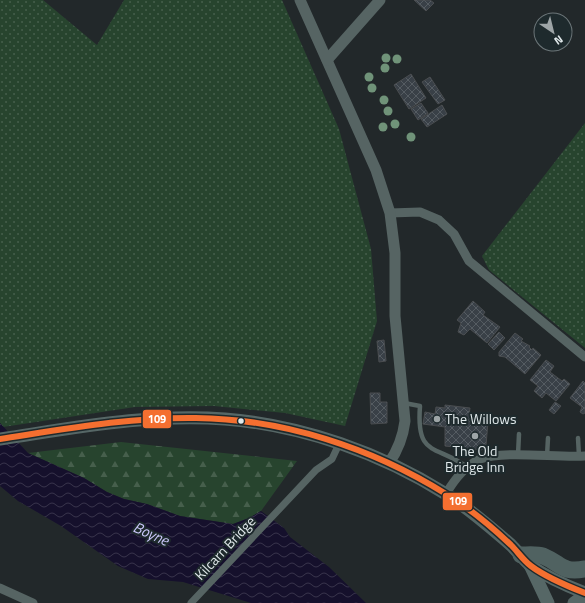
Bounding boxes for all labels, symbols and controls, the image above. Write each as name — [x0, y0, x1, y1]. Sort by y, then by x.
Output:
north arrow — [533, 12, 573, 52]
text: N — [551, 31, 566, 49]
place label: The Willows — [445, 408, 516, 429]
line badge: 109 — [142, 409, 172, 429]
text: 109 — [148, 411, 166, 427]
marker: The Willows — [432, 414, 442, 424]
unlabelled marker — [236, 416, 246, 426]
marker: The Old Bridge Inn — [470, 431, 480, 441]
place label: The Old Bridge Inn — [445, 440, 505, 477]
line badge: 109 — [442, 492, 473, 511]
text: 109 — [449, 493, 467, 509]
street label: Kilcarn Bridge — [189, 511, 260, 584]
water label: Boyne — [130, 515, 174, 552]

